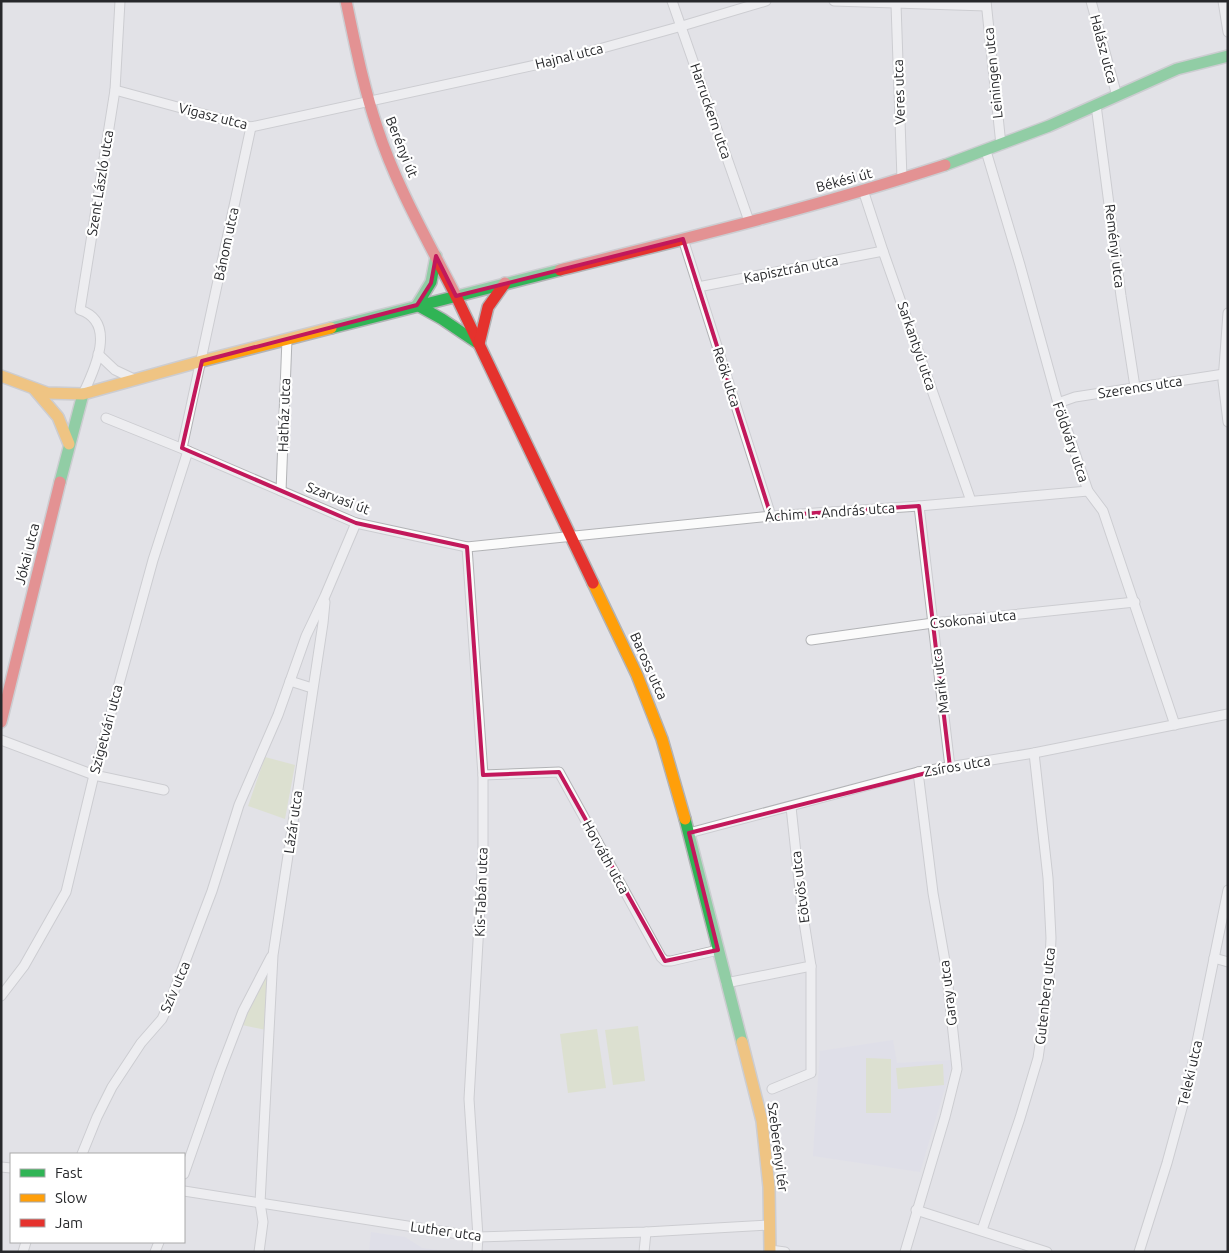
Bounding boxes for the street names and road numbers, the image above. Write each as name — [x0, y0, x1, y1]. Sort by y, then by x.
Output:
street label: Halász utca — [1087, 13, 1121, 85]
street label: Leiningen utca — [980, 27, 1006, 119]
street label: Hajnal utca — [533, 40, 605, 72]
street label: Veres utca — [890, 59, 908, 125]
street label: Harruckern utca — [687, 61, 735, 161]
street label: Vigasz utca — [177, 100, 249, 132]
street label: Berényi út — [383, 114, 422, 180]
street label: Szent László utca — [84, 129, 116, 237]
street label: Békési út — [814, 165, 874, 195]
street label: Reményi utca — [1102, 203, 1128, 289]
street label: Bánom utca — [210, 206, 242, 282]
street label: Kapisztrán utca — [742, 252, 840, 286]
street label: Sarkantyú utca — [894, 300, 940, 392]
street label: Reök utca — [710, 345, 744, 409]
street label: Szerencs utca — [1097, 372, 1183, 402]
street label: Hatház utca — [275, 378, 293, 452]
street label: Földváry utca — [1050, 400, 1092, 484]
street label: Szarvasi út — [304, 479, 372, 518]
street label: Áchim L. András utca — [764, 498, 896, 525]
street label: Jókai utca — [12, 521, 42, 587]
street label: Csokonai utca — [929, 607, 1017, 631]
street label: Baross utca — [627, 630, 671, 702]
street label: Marik utca — [928, 648, 952, 714]
street label: Szigetvári utca — [86, 683, 126, 775]
street label: Zsíros utca — [922, 752, 992, 780]
street label: Lázár utca — [281, 789, 305, 855]
street label: Horváth utca — [579, 818, 633, 896]
street label: Kis-Tabán utca — [471, 847, 491, 937]
street label: Eötvös utca — [788, 850, 812, 924]
street label: Gutenberg utca — [1032, 946, 1058, 1046]
street label: Szív utca — [157, 959, 193, 1015]
street label: Garay utca — [936, 959, 960, 1027]
street label: Teleki utca — [1175, 1039, 1205, 1107]
street label: Szeberényi tér — [765, 1101, 792, 1193]
street label: Luther utca — [409, 1218, 483, 1244]

